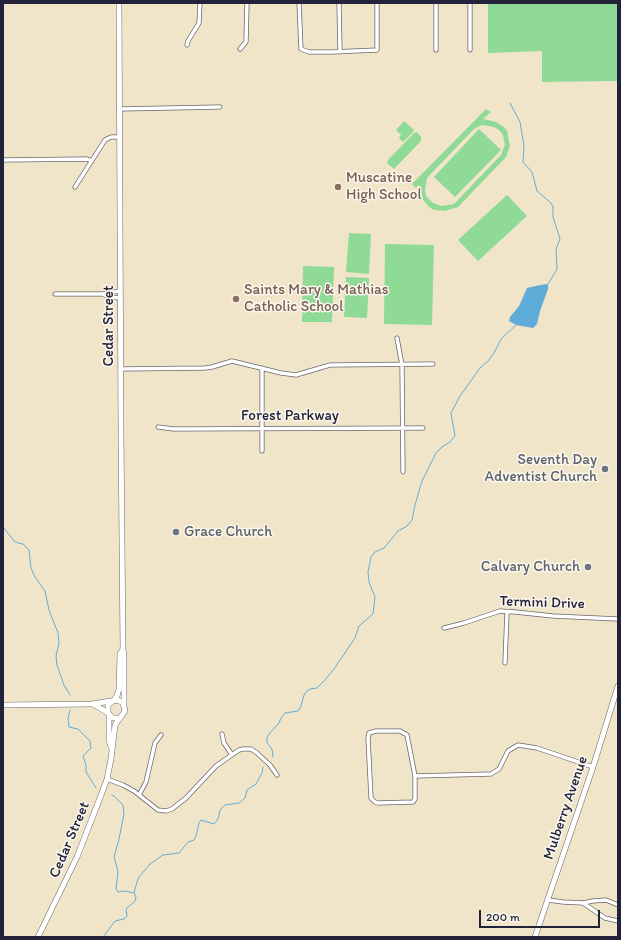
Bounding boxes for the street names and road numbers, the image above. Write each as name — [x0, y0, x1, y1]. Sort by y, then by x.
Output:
street label: Cedar Street — [100, 285, 118, 367]
street label: Forest Parkway — [241, 407, 339, 425]
street label: Termini Drive — [499, 593, 585, 613]
street label: Mulberry Avenue — [540, 754, 592, 862]
street label: Cedar Street — [46, 799, 94, 881]

